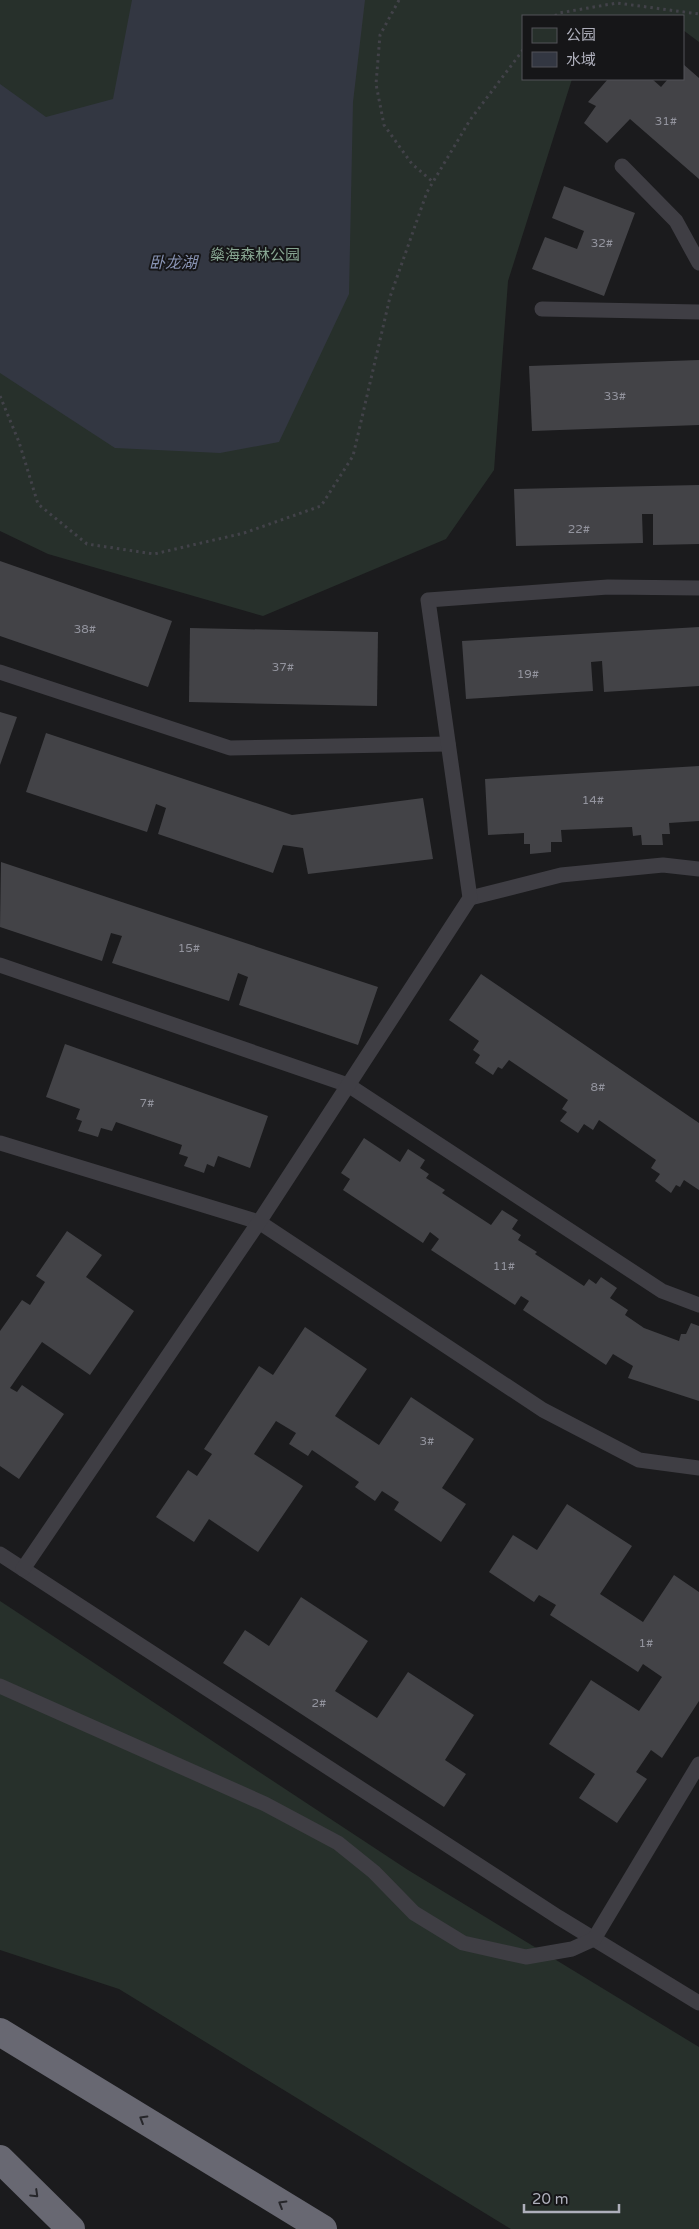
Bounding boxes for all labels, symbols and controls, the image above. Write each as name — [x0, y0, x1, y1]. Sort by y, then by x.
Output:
legend — [522, 15, 684, 80]
text: 公园 — [566, 26, 596, 44]
text: 水域 — [566, 51, 596, 69]
house number: 31# — [655, 114, 677, 128]
house number: 32# — [591, 236, 613, 250]
park label: 燊海森林公园 — [210, 246, 300, 264]
water label: 卧龙湖 — [149, 253, 200, 273]
house number: 33# — [604, 389, 626, 403]
house number: 22# — [568, 522, 590, 536]
house number: 38# — [74, 622, 96, 636]
house number: 37# — [272, 660, 294, 674]
house number: 19# — [517, 667, 539, 681]
house number: 14# — [582, 793, 604, 807]
house number: 15# — [178, 941, 200, 955]
house number: 8# — [591, 1080, 605, 1094]
house number: 7# — [140, 1096, 154, 1110]
house number: 11# — [493, 1259, 515, 1273]
house number: 3# — [420, 1434, 434, 1448]
house number: 1# — [639, 1636, 653, 1650]
house number: 2# — [312, 1696, 326, 1710]
one-way arrow — [139, 2116, 148, 2125]
scale bar — [524, 2182, 619, 2214]
one-way arrow — [29, 2188, 38, 2197]
text: 20 m — [532, 2190, 569, 2208]
one-way arrow — [278, 2200, 287, 2210]

